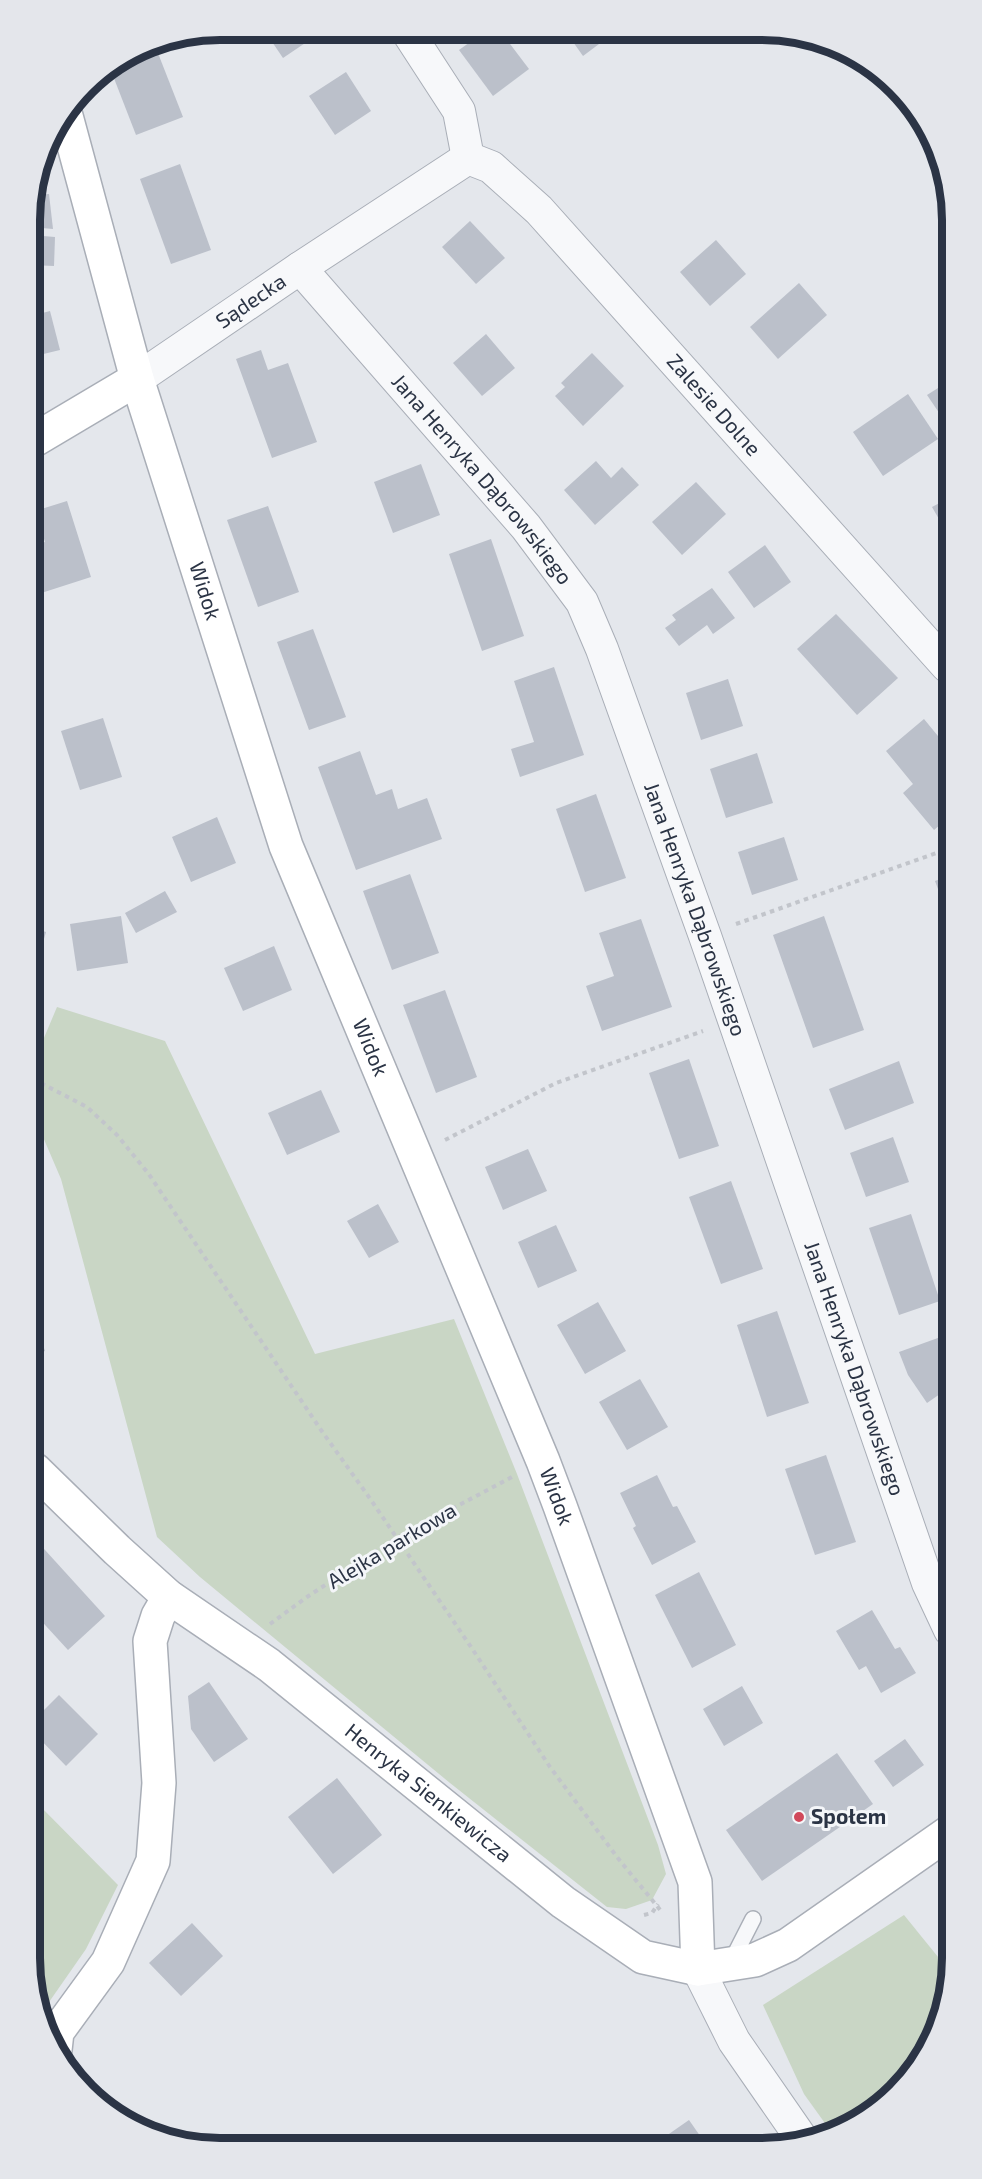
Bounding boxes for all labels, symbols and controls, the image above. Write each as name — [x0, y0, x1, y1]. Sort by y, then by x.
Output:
street label: Sądecka — [210, 267, 290, 333]
street label: Zalesie Dolne — [663, 348, 767, 460]
street label: Jana Henryka Dąbrowskiego — [387, 368, 578, 589]
street label: Widok — [185, 558, 227, 623]
street label: Jana Henryka Dąbrowskiego — [640, 779, 753, 1039]
street label: Widok — [349, 1015, 395, 1080]
street label: Jana Henryka Dąbrowskiego — [800, 1238, 911, 1499]
street label: Widok — [536, 1463, 580, 1529]
street label: Alejka parkowa — [322, 1496, 461, 1594]
street label: Henryka Sienkiewicza — [341, 1718, 517, 1867]
place label: Społem — [811, 1803, 886, 1828]
marker: Społem — [792, 1810, 806, 1824]

